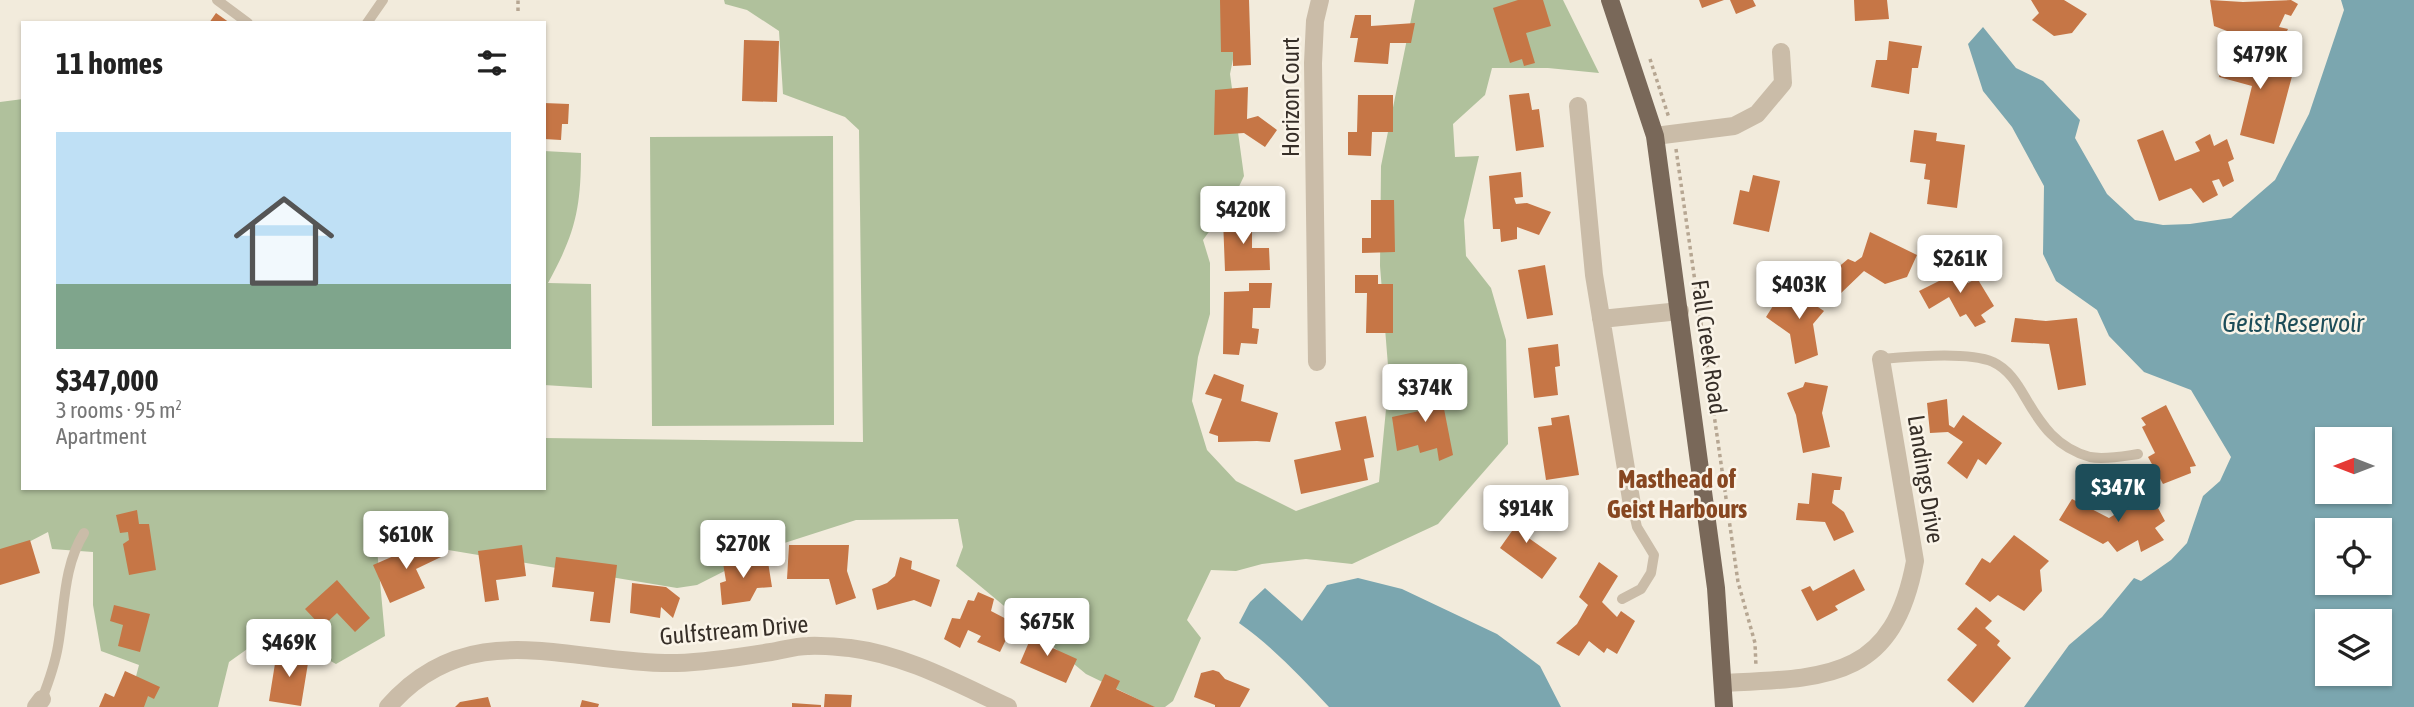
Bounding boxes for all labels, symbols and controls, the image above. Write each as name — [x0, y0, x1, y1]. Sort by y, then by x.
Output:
pin: $479K — [2211, 32, 2309, 91]
street label: Horizon Court — [1277, 37, 1304, 157]
text: $479K — [2233, 41, 2287, 67]
icon: filters — [473, 44, 511, 82]
text: 11 homes — [56, 46, 163, 80]
icon: home — [221, 178, 347, 304]
pin: $420K — [1194, 187, 1292, 246]
text: $420K — [1216, 196, 1270, 222]
pin: $261K — [1911, 236, 2009, 295]
text: $261K — [1933, 245, 1987, 271]
pin: $403K — [1750, 262, 1848, 321]
text: $403K — [1772, 271, 1826, 297]
street label: Fall Creek Road — [1686, 278, 1732, 416]
water label: Geist Reservoir — [2222, 308, 2365, 338]
text: $347,000 — [56, 363, 159, 397]
pin: $374K — [1376, 364, 1474, 424]
text: $374K — [1398, 374, 1452, 400]
text: 3 rooms · 95 m² — [56, 397, 182, 423]
street label: Landings Drive — [1903, 413, 1949, 545]
text: Apartment — [56, 423, 147, 449]
north arrow — [2315, 427, 2392, 504]
map controls — [2315, 427, 2392, 686]
district label: Masthead of Geist Harbours — [1607, 464, 1747, 524]
pin: $347K — [2069, 464, 2167, 524]
text: $347K — [2091, 474, 2145, 500]
pin: $914K — [1477, 486, 1575, 545]
text: $914K — [1499, 495, 1553, 521]
pin: $610K — [357, 512, 455, 571]
button: locate — [2315, 518, 2392, 595]
pin: $270K — [694, 520, 792, 580]
text: $610K — [379, 521, 433, 547]
text: $270K — [716, 530, 770, 556]
pin: $675K — [998, 598, 1096, 658]
text: $675K — [1020, 608, 1074, 634]
button: layers — [2315, 609, 2392, 686]
street label: Gulfstream Drive — [659, 610, 809, 650]
pin: $469K — [240, 620, 338, 679]
text: $469K — [262, 629, 316, 655]

